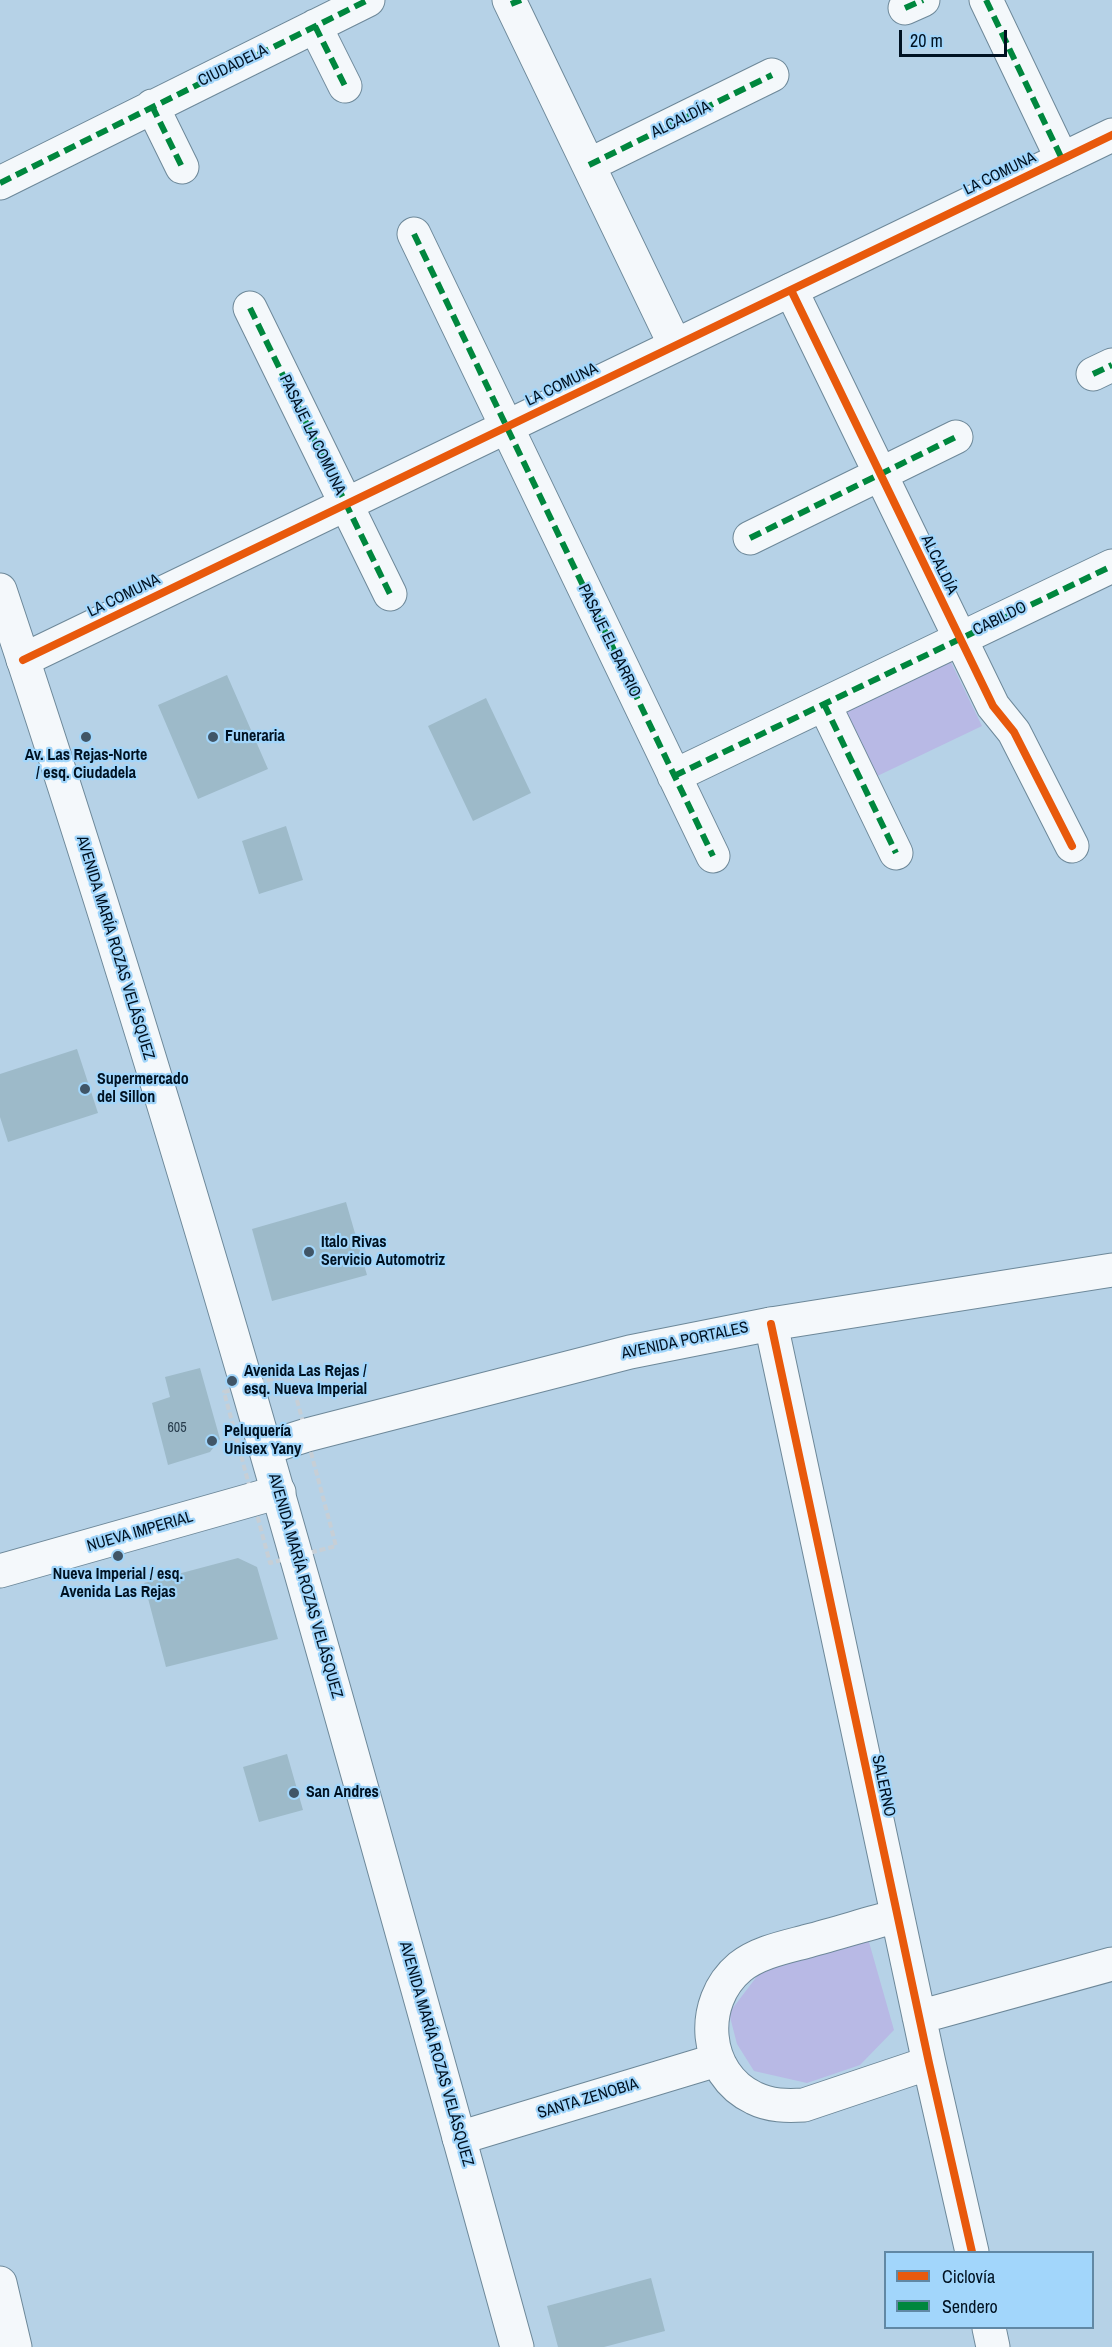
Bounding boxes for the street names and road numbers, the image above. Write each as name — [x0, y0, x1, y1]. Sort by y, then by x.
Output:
street label: CIUDADELA — [195, 41, 271, 91]
street label: ALCALDÍA — [648, 97, 714, 143]
street label: LA COMUNA — [961, 148, 1039, 200]
street label: LA COMUNA — [523, 359, 601, 411]
street label: PASAJE LA COMUNA — [275, 372, 349, 498]
street label: ALCALDÍA — [916, 532, 962, 598]
street label: LA COMUNA — [85, 570, 163, 622]
street label: PASAJE EL BARRIO — [573, 582, 645, 700]
street label: CABILDO — [970, 598, 1030, 640]
street label: AVENIDA MARÍA ROZAS VELÁSQUEZ — [72, 834, 158, 1062]
street label: AVENIDA PORTALES — [620, 1318, 750, 1364]
street label: AVENIDA MARÍA ROZAS VELÁSQUEZ — [264, 1471, 346, 1701]
street label: NUEVA IMPERIAL — [85, 1508, 195, 1556]
street label: SALERNO — [867, 1753, 899, 1819]
street label: AVENIDA MARÍA ROZAS VELÁSQUEZ — [395, 1939, 477, 2169]
street label: SANTA ZENOBIA — [535, 2075, 641, 2123]

